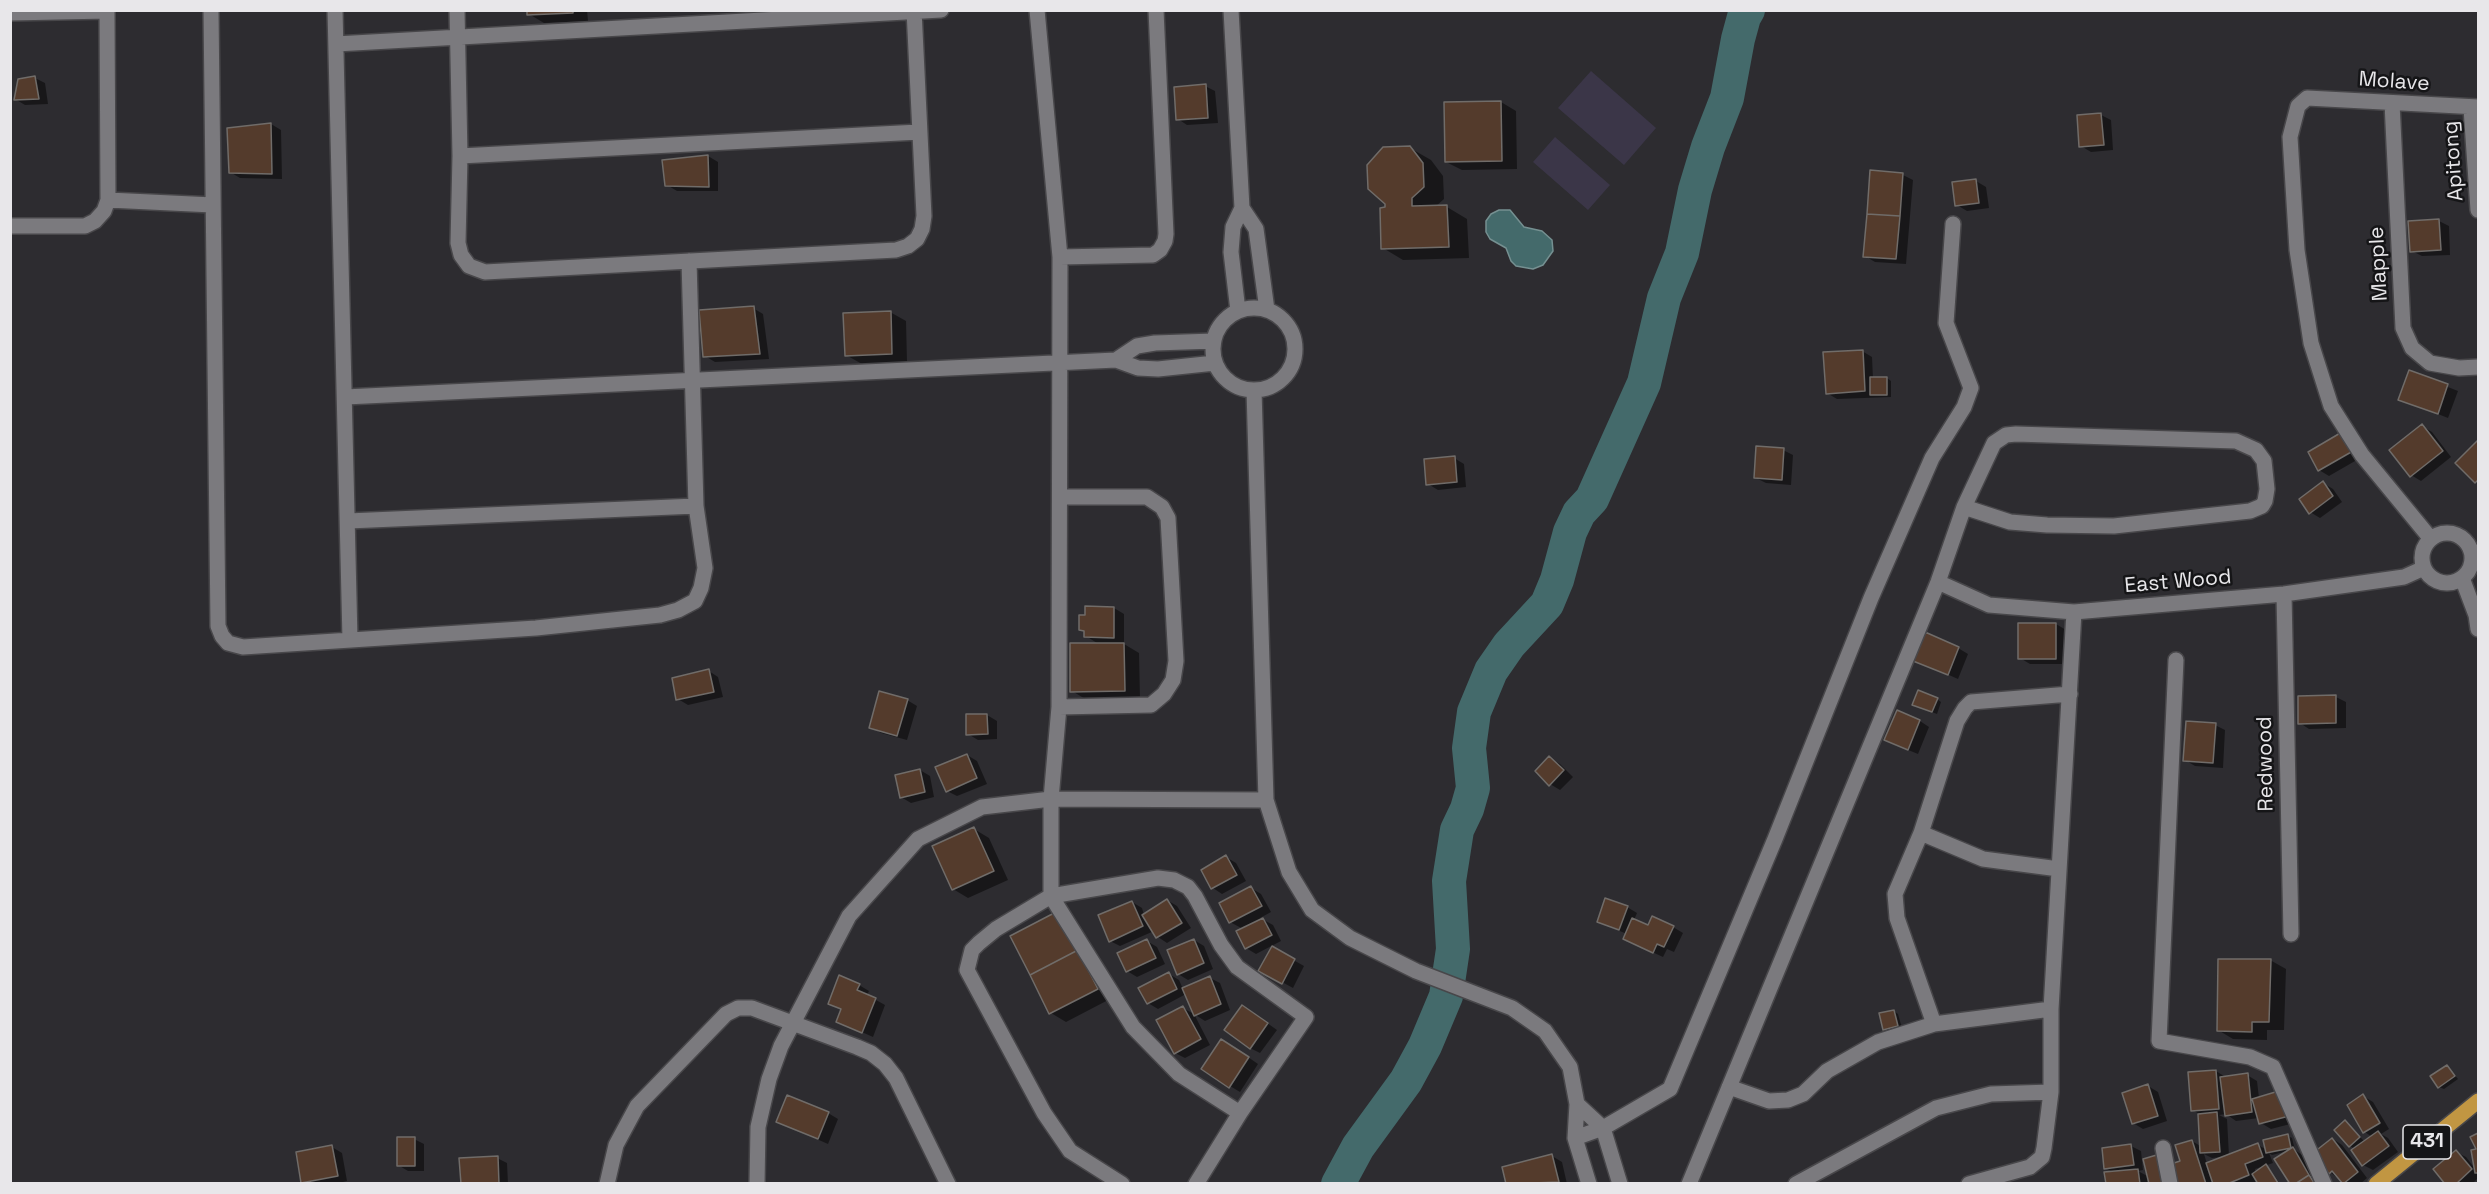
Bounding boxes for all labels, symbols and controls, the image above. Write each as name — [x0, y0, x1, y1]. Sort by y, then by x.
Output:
street label: Molave — [2358, 67, 2430, 97]
street label: Apitong — [2439, 120, 2469, 202]
street label: Mapple — [2364, 226, 2394, 302]
street label: East Wood — [2123, 565, 2233, 599]
street label: Redwood — [2253, 716, 2279, 812]
road number: 431 — [2403, 1125, 2451, 1159]

